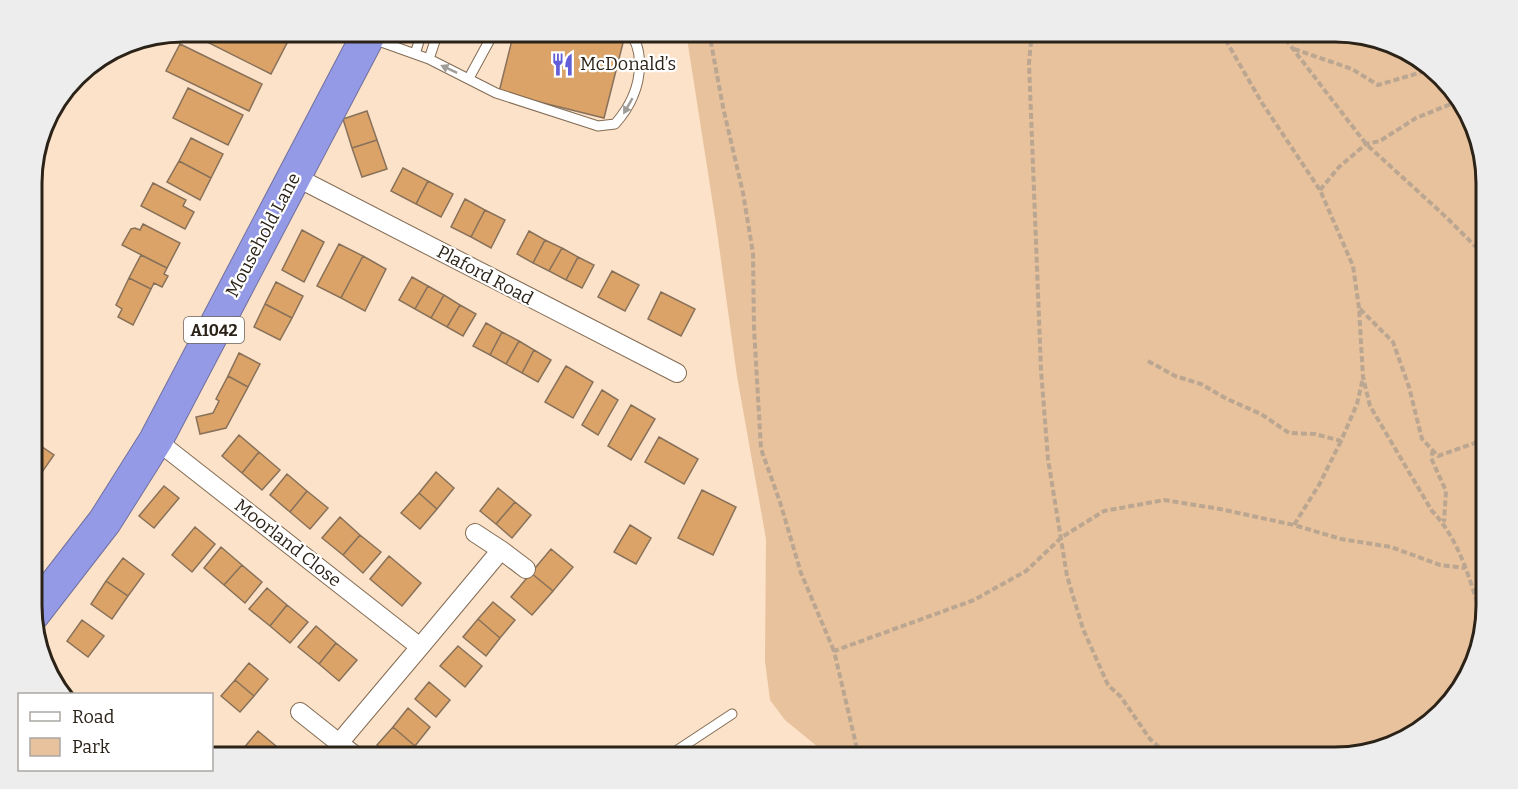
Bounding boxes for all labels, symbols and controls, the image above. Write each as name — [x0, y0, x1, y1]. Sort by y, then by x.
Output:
restaurant icon: McDonald’s — [549, 51, 575, 77]
place label: McDonald’s — [580, 53, 676, 75]
one-way arrow — [441, 64, 458, 73]
one-way arrow — [623, 98, 633, 115]
street label: Mousehold Lane — [221, 169, 305, 301]
street label: Plaford Road — [433, 240, 537, 310]
road number: A1042 — [184, 317, 244, 343]
street label: Moorland Close — [230, 494, 346, 592]
legend — [18, 693, 213, 771]
text: Road — [72, 706, 115, 728]
text: Park — [72, 736, 111, 758]

